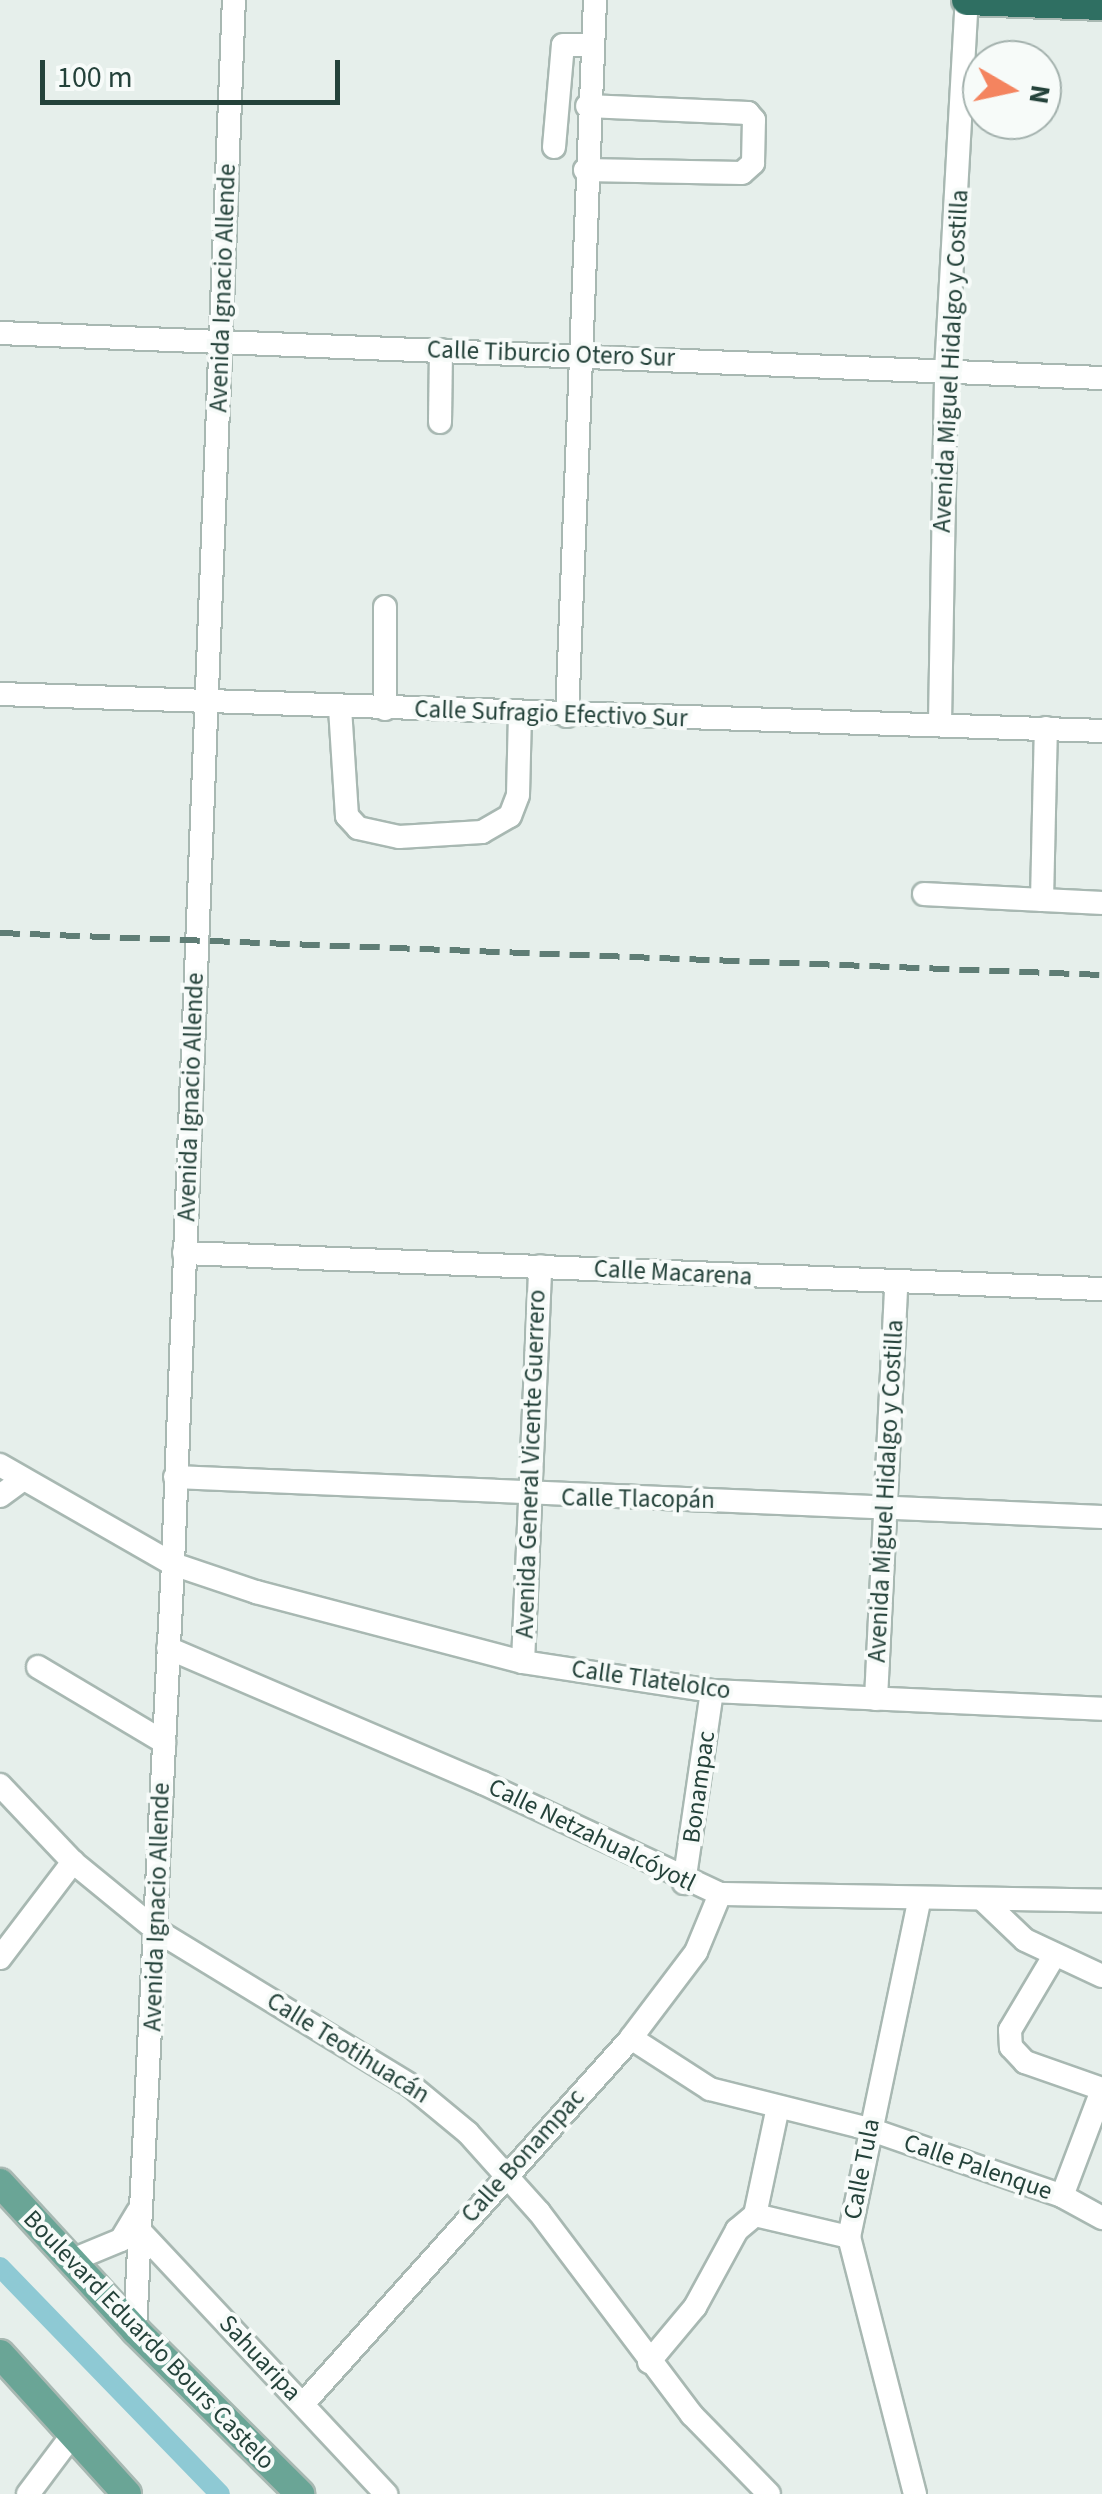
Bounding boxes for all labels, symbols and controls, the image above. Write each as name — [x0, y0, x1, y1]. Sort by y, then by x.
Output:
scale bar — [45, 40, 345, 102]
north arrow — [962, 40, 1062, 140]
text: 100 m — [57, 56, 133, 99]
text: N — [1018, 82, 1061, 107]
street label: Avenida Ignacio Allende — [204, 163, 242, 413]
street label: Avenida Miguel Hidalgo y Costilla — [927, 189, 975, 533]
street label: Calle Tiburcio Otero Sur — [426, 335, 676, 373]
street label: Calle Sufragio Efectivo Sur — [414, 694, 688, 734]
street label: Avenida Ignacio Allende — [172, 972, 210, 1222]
street label: Calle Macarena — [593, 1254, 753, 1292]
street label: Avenida General Vicente Guerrero — [510, 1289, 552, 1639]
street label: Avenida Miguel Hidalgo y Costilla — [862, 1319, 910, 1663]
street label: Calle Tlacopán — [561, 1483, 715, 1515]
street label: Calle Tlatelolco — [570, 1654, 732, 1706]
street label: Bonampac — [676, 1729, 722, 1845]
street label: Calle Netzahualcóyotl — [484, 1772, 700, 1898]
street label: Avenida Ignacio Allende — [138, 1782, 176, 2032]
street label: Calle Teotihuacán — [261, 1986, 435, 2110]
street label: Calle Bonampac — [455, 2083, 591, 2229]
street label: Calle Tula — [838, 2116, 886, 2222]
street label: Calle Palenque — [900, 2128, 1056, 2206]
street label: Boulevard Eduardo Bours Castelo — [17, 2204, 281, 2476]
street label: Sahuaripa — [213, 2309, 307, 2407]

